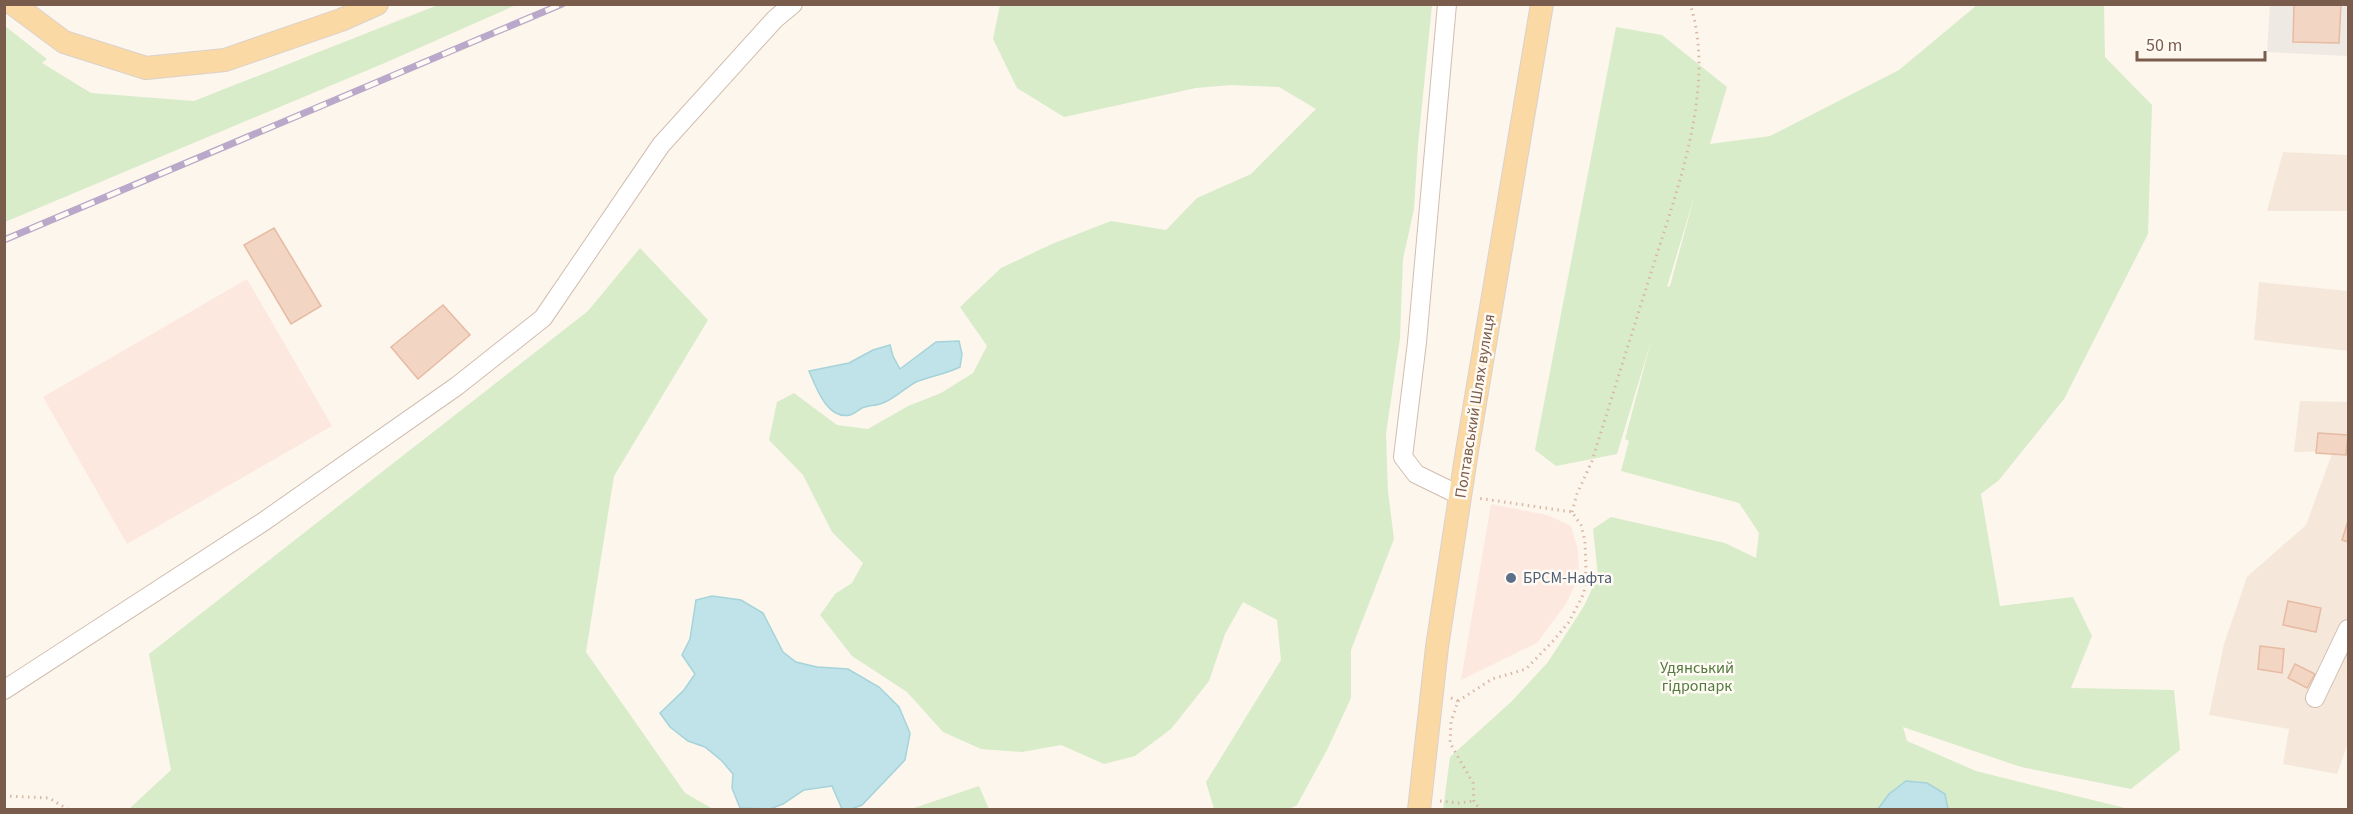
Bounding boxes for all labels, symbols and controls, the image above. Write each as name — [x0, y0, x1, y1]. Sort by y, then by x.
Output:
scale bar — [2137, 24, 2264, 62]
text: 50 m — [2146, 33, 2182, 58]
street label: Полтавський Шлях вулиця — [1450, 312, 1500, 500]
place label: БРСМ-Нафта — [1523, 567, 1612, 589]
marker: БРСМ-Нафта — [1504, 571, 1518, 585]
park label: Удянський гідропарк — [1660, 657, 1734, 697]

